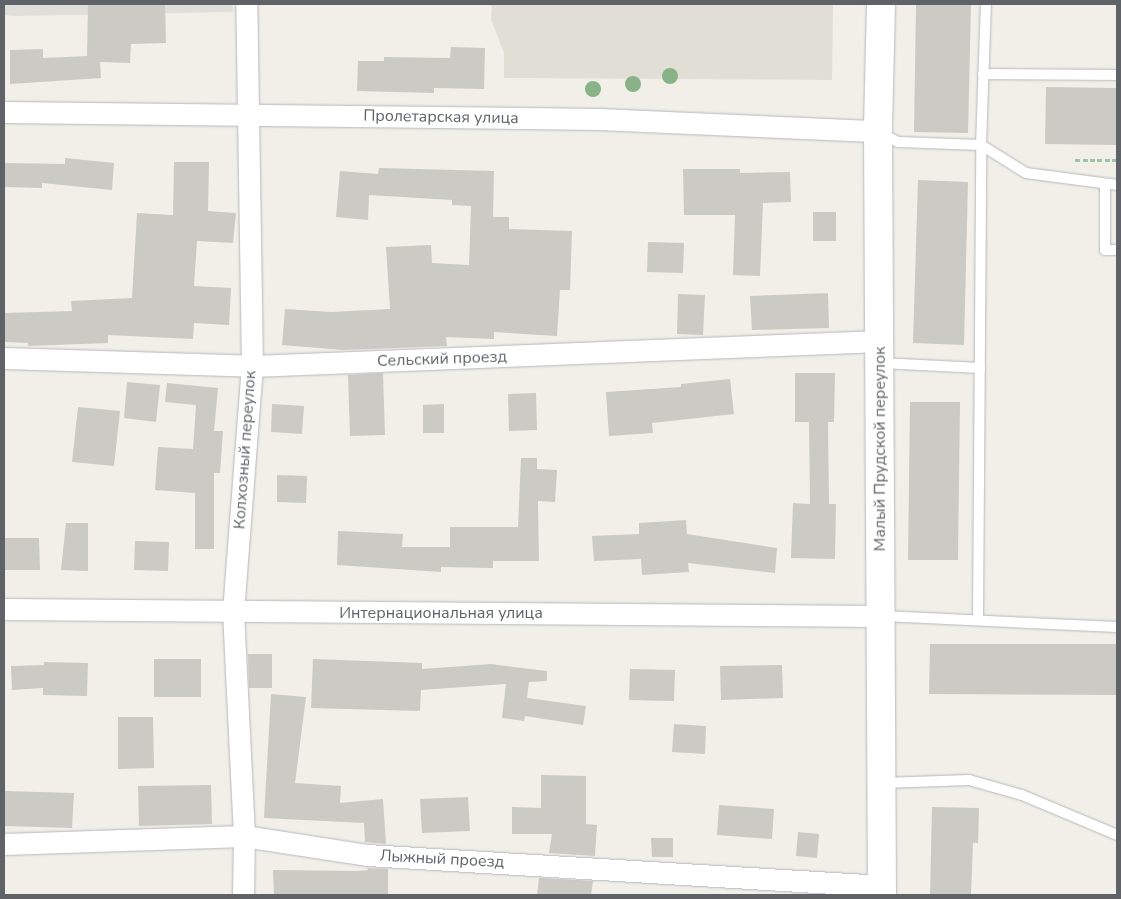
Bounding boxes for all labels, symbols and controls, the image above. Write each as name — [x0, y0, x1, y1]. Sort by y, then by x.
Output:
street label: Пролетарская улица — [363, 106, 519, 128]
street label: Сельский проезд — [377, 347, 507, 371]
street label: Малый Прудской переулок — [870, 347, 890, 551]
street label: Колхозный переулок — [230, 370, 260, 530]
street label: Интернациональная улица — [339, 603, 543, 623]
street label: Лыжный проезд — [379, 846, 505, 872]

